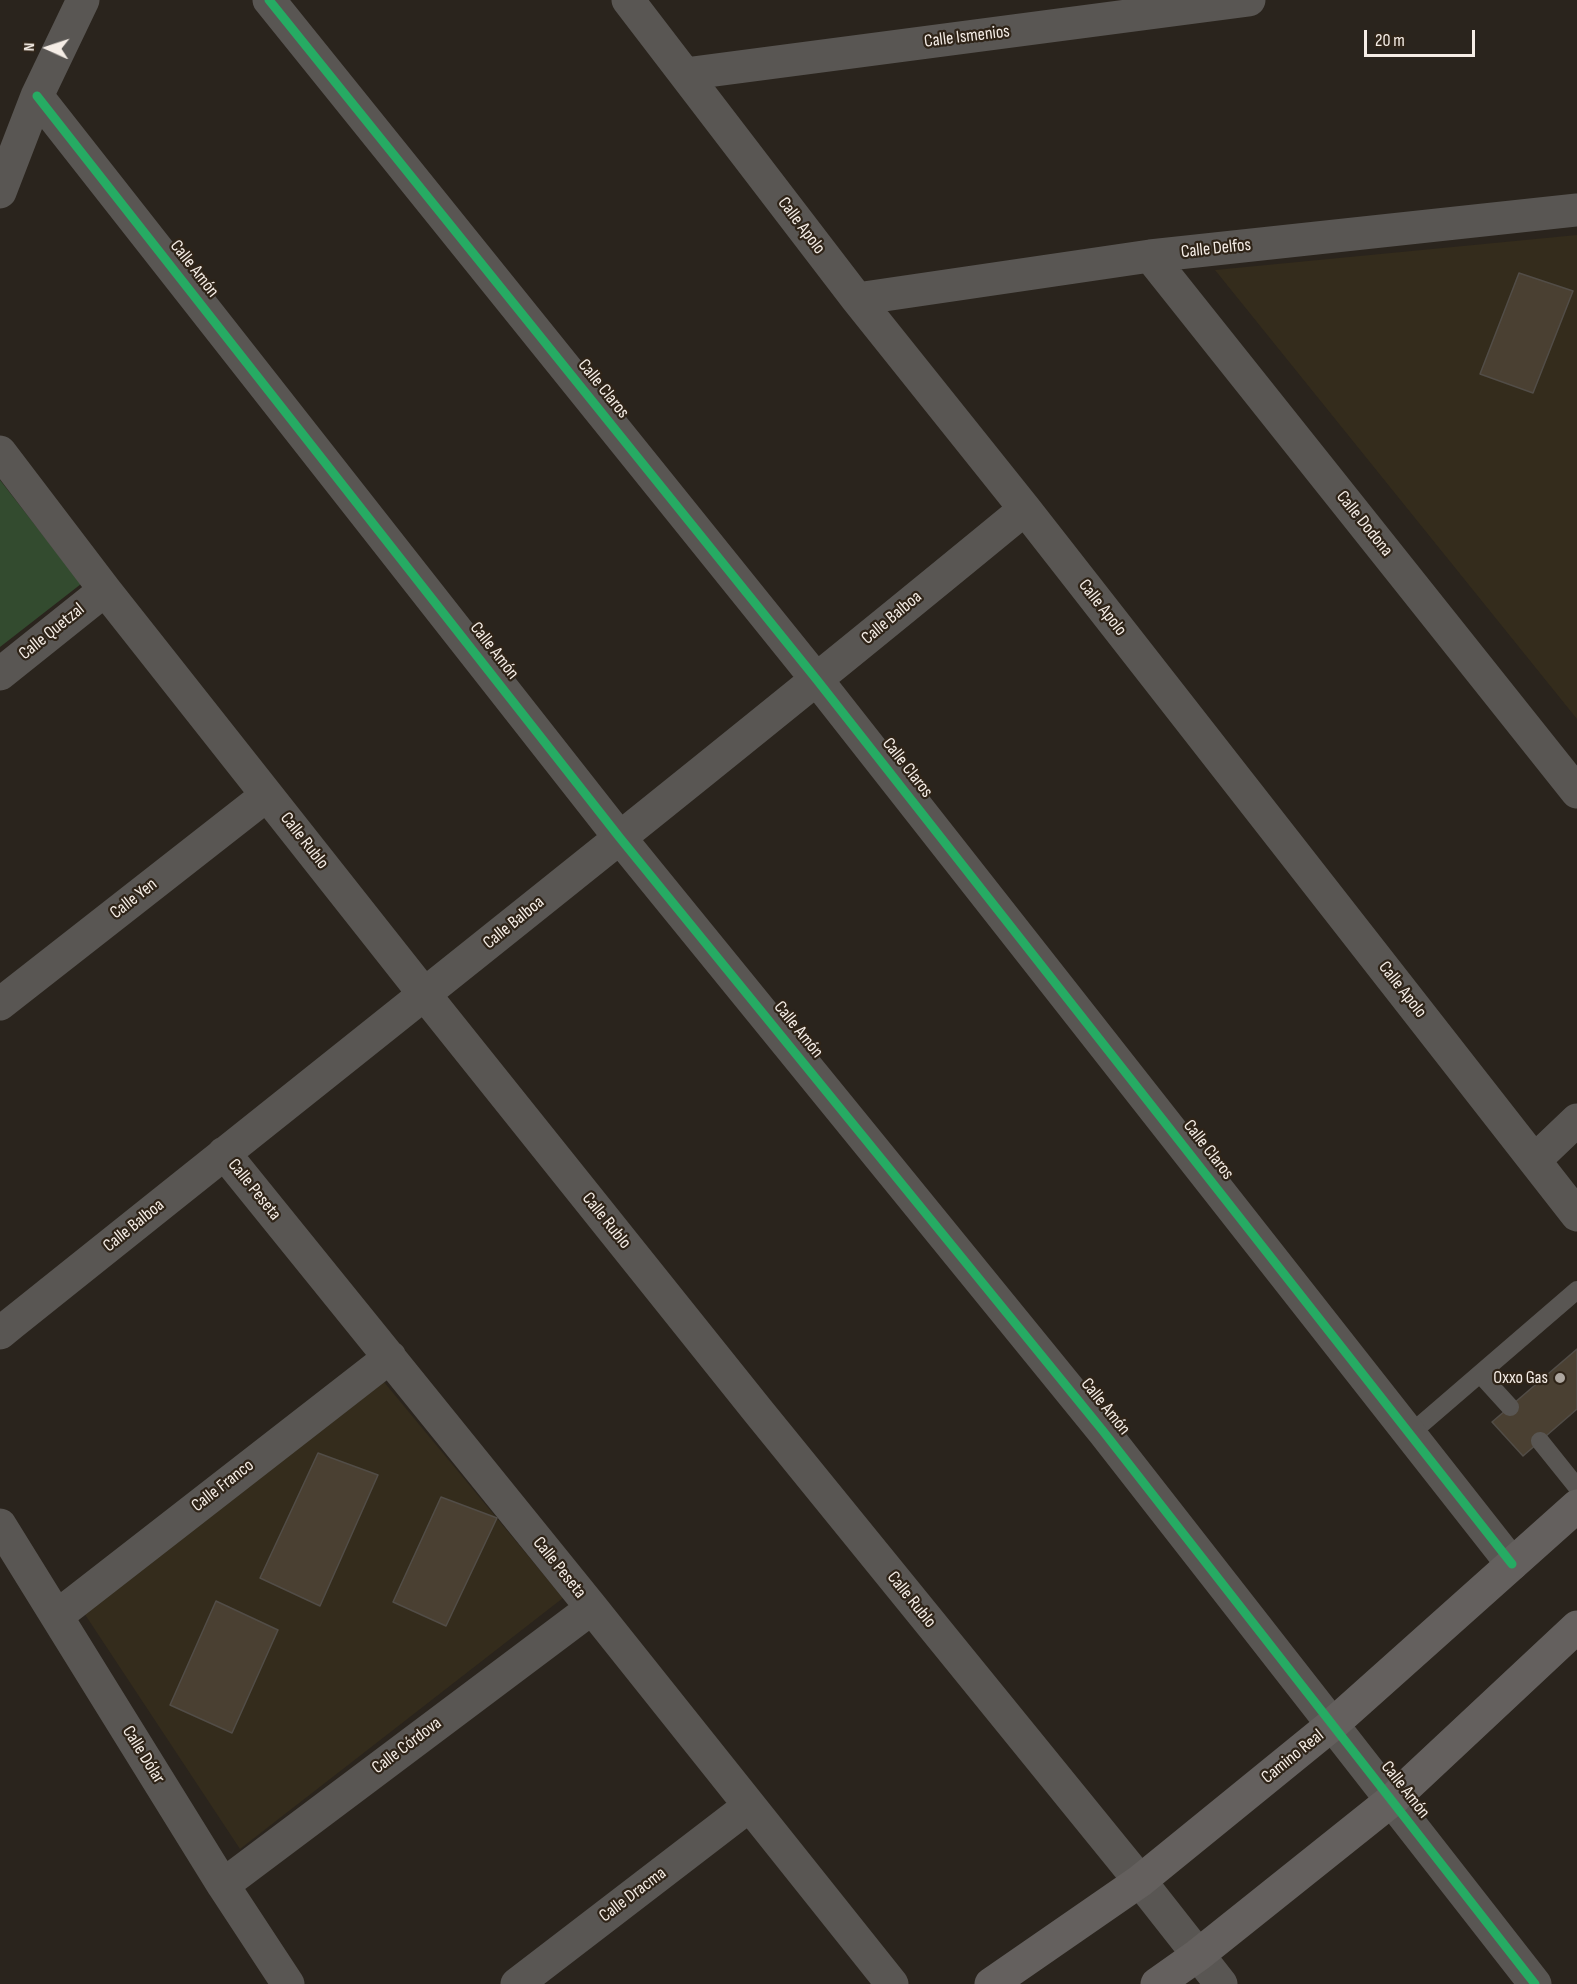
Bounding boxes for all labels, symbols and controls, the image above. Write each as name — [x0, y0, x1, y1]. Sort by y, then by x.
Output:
north arrow — [18, 18, 78, 78]
scale bar — [1367, 18, 1478, 56]
street label: Calle Ismenios — [923, 21, 1011, 53]
text: 20 m — [1375, 30, 1405, 51]
text: N — [20, 42, 39, 52]
street label: Calle Apolo — [773, 193, 829, 259]
street label: Calle Delfos — [1180, 235, 1252, 263]
street label: Calle Amón — [165, 236, 223, 302]
street label: Calle Claros — [573, 355, 633, 423]
street label: Calle Dodona — [1331, 487, 1397, 561]
street label: Calle Apolo — [1073, 575, 1131, 641]
street label: Calle Balboa — [857, 586, 927, 650]
street label: Calle Quetzal — [15, 599, 89, 665]
street label: Calle Amón — [465, 618, 523, 684]
street label: Calle Claros — [877, 734, 937, 802]
street label: Calle Rublo — [275, 808, 333, 874]
street label: Calle Yen — [106, 874, 162, 924]
street label: Calle Balboa — [479, 892, 549, 954]
street label: Calle Apolo — [1373, 957, 1431, 1023]
street label: Calle Amón — [769, 997, 827, 1063]
street label: Calle Claros — [1178, 1116, 1238, 1184]
street label: Calle Peseta — [223, 1155, 285, 1225]
street label: Calle Rublo — [577, 1188, 635, 1254]
street label: Calle Balboa — [99, 1195, 169, 1257]
place label: Oxxo Gas — [1493, 1367, 1548, 1389]
marker: Oxxo Gas — [1553, 1371, 1567, 1385]
street label: Calle Amón — [1076, 1374, 1134, 1440]
street label: Calle Franco — [188, 1455, 258, 1517]
street label: Calle Peseta — [528, 1533, 590, 1603]
street label: Calle Rublo — [882, 1567, 940, 1633]
street label: Calle Córdova — [368, 1713, 446, 1779]
street label: Calle Dólar — [117, 1722, 169, 1788]
street label: Camino Real — [1257, 1725, 1329, 1789]
street label: Calle Amón — [1376, 1757, 1434, 1823]
street label: Calle Dracma — [595, 1863, 671, 1927]

